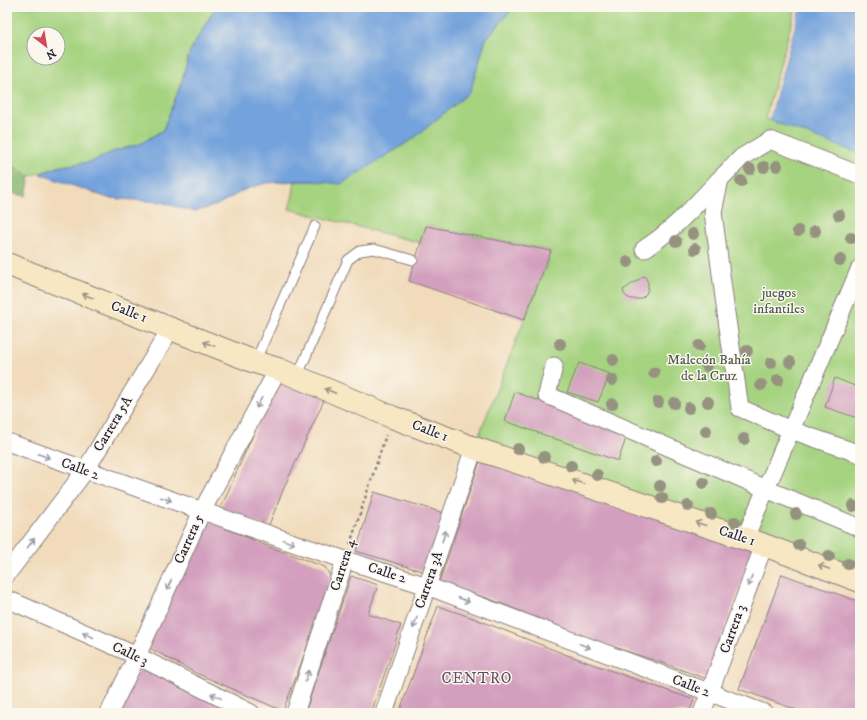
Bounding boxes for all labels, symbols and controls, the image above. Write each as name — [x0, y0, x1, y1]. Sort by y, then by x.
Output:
north arrow — [26, 26, 66, 66]
text: N — [43, 45, 58, 62]
park label: juegos infantiles — [753, 284, 805, 318]
one-way arrow — [83, 292, 95, 300]
street label: Calle 1 — [108, 297, 150, 327]
one-way arrow — [204, 339, 216, 347]
park label: Malecón Bahía de la Cruz — [667, 351, 751, 385]
one-way arrow — [325, 387, 337, 395]
street label: Carrera 5A — [89, 392, 137, 455]
one-way arrow — [255, 397, 263, 409]
street label: Calle 1 — [409, 416, 451, 446]
one-way arrow — [37, 452, 49, 460]
street label: Calle 2 — [58, 454, 102, 484]
one-way arrow — [572, 478, 584, 486]
one-way arrow — [160, 495, 172, 503]
street label: Carrera 5 — [170, 511, 208, 567]
one-way arrow — [695, 519, 707, 527]
street label: Calle 1 — [716, 522, 758, 550]
one-way arrow — [441, 530, 448, 543]
street label: Carrera 4 — [326, 536, 360, 593]
one-way arrow — [26, 537, 35, 548]
one-way arrow — [283, 538, 295, 546]
street label: Carrera 3A — [411, 548, 448, 611]
street label: Calle 2 — [366, 558, 409, 588]
one-way arrow — [817, 563, 830, 570]
one-way arrow — [746, 575, 754, 587]
one-way arrow — [164, 578, 172, 590]
one-way arrow — [457, 597, 469, 605]
street label: Carrera 3 — [716, 602, 750, 656]
one-way arrow — [410, 617, 418, 629]
one-way arrow — [83, 631, 95, 638]
street label: Calle 3 — [109, 638, 151, 670]
one-way arrow — [579, 643, 591, 651]
district label: CENTRO — [442, 669, 512, 688]
one-way arrow — [304, 670, 311, 683]
street label: Calle 2 — [669, 671, 713, 701]
one-way arrow — [210, 692, 222, 699]

